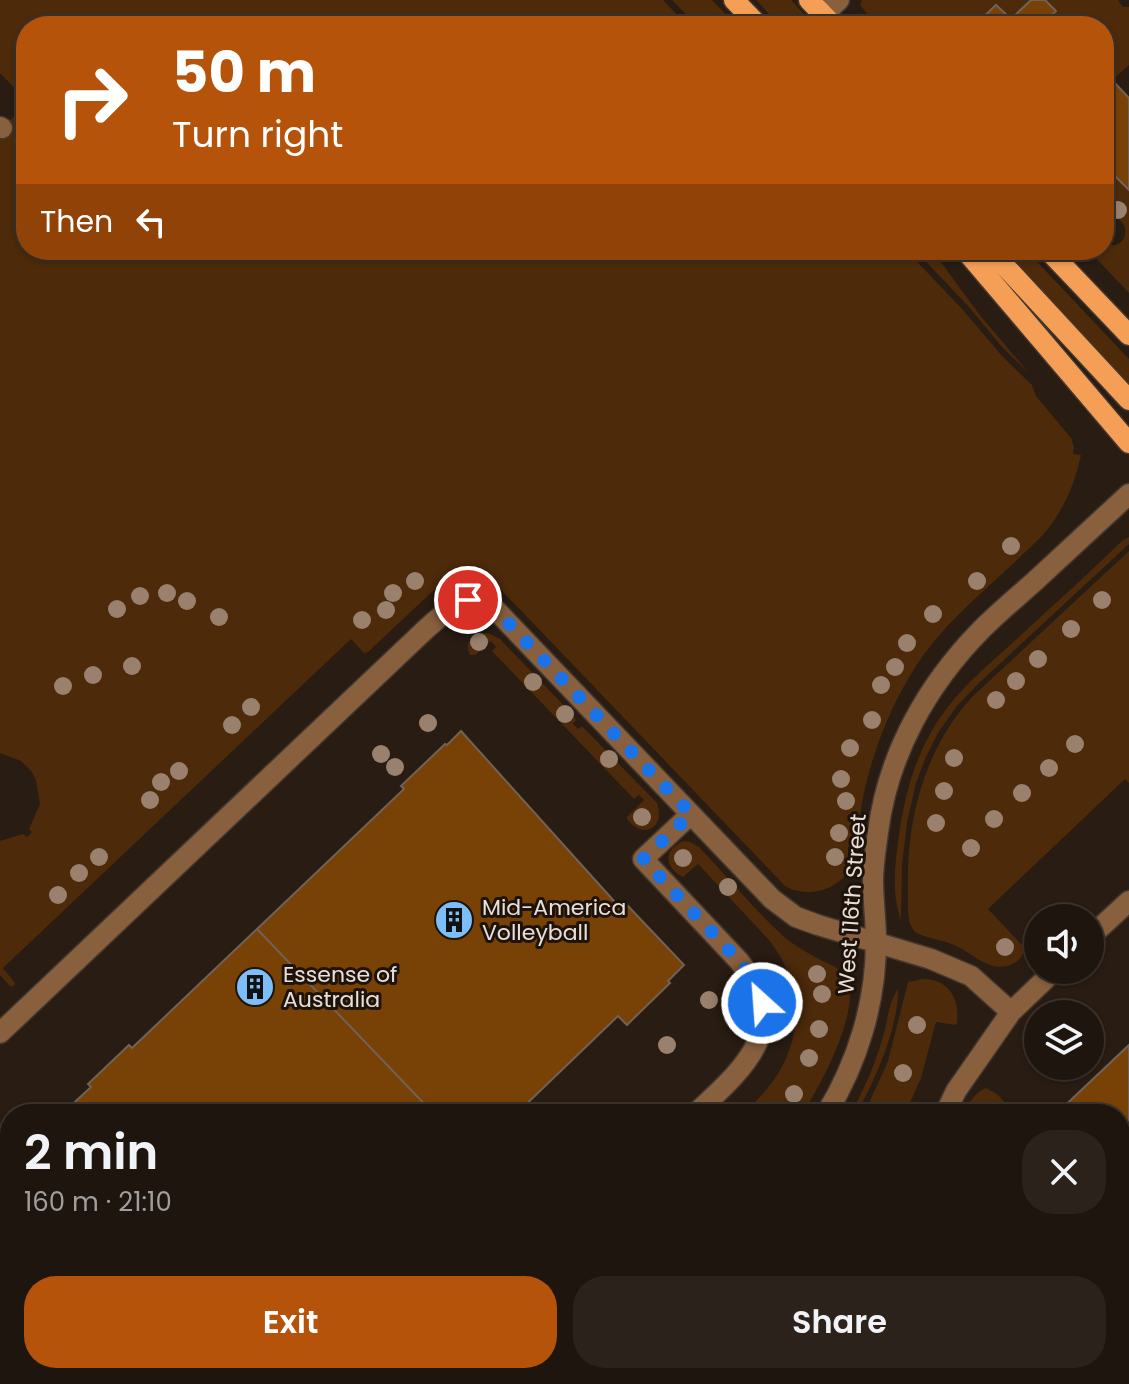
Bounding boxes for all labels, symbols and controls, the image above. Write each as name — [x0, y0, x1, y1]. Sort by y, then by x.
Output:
text: 50 m — [172, 33, 316, 112]
icon: right — [40, 48, 144, 152]
text: Turn right — [172, 109, 343, 160]
text: Then — [40, 200, 113, 243]
icon: left — [129, 200, 173, 244]
pin — [434, 566, 502, 634]
icon: arrive — [446, 578, 490, 622]
street label: West 116th Street — [830, 813, 874, 995]
place label: Mid-America Volleyball — [482, 892, 626, 948]
building icon: Mid-America Volleyball — [433, 899, 475, 941]
map controls — [1024, 904, 1104, 1080]
button: sound — [1024, 904, 1104, 984]
place label: Essense of Australia — [283, 959, 397, 1015]
position arrow — [720, 961, 804, 1045]
building icon: Essense of Australia — [234, 966, 276, 1008]
button: layers — [1024, 1000, 1104, 1080]
text: 2 min — [24, 1119, 158, 1186]
button: close — [1022, 1130, 1106, 1214]
text: 160 m · 21:10 — [24, 1184, 172, 1220]
button: Exit — [24, 1276, 557, 1368]
button: Share — [573, 1276, 1106, 1368]

